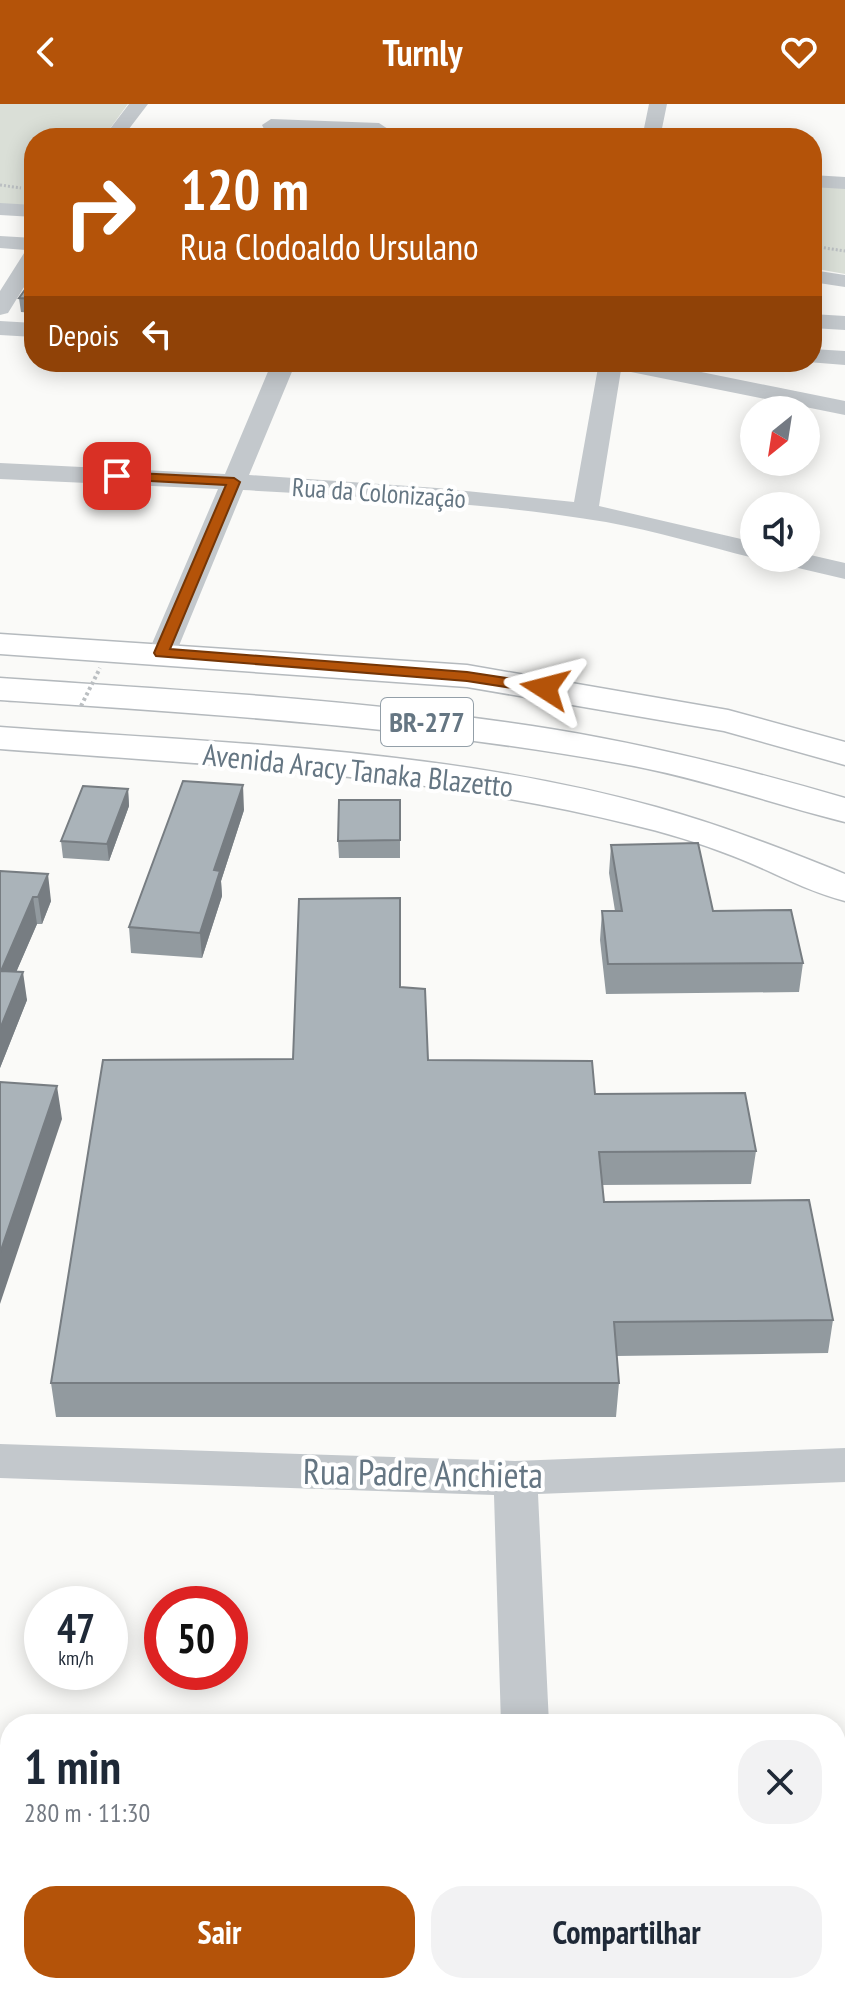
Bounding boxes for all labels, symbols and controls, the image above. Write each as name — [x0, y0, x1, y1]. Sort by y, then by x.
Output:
text: Turnly — [383, 29, 462, 76]
icon: back — [24, 30, 68, 74]
icon: heart — [777, 30, 821, 74]
text: 120 m — [180, 153, 309, 225]
icon: right — [48, 160, 152, 264]
text: Rua Clodoaldo Ursulano — [180, 223, 479, 270]
icon: left — [135, 312, 179, 356]
text: Depois — [48, 315, 119, 354]
north arrow — [740, 396, 820, 476]
map controls — [740, 396, 820, 572]
pin — [83, 442, 151, 510]
icon: arrive — [95, 454, 139, 498]
street label: Rua da Colonização — [291, 470, 467, 515]
button: sound — [740, 492, 820, 572]
position arrow — [503, 646, 587, 730]
road number: BR-277 — [381, 698, 473, 746]
street label: Avenida Aracy Tanaka Blazetto — [201, 734, 515, 805]
street label: Rua Padre Anchieta — [303, 1447, 543, 1498]
speed limit sign: 50 — [144, 1586, 248, 1690]
text: 47 — [57, 1602, 95, 1654]
text: km/h — [58, 1645, 94, 1671]
text: 1 min — [24, 1735, 121, 1797]
button: close — [738, 1740, 822, 1824]
text: 280 m · 11:30 — [24, 1796, 150, 1829]
button: Sair — [24, 1886, 415, 1978]
button: Compartilhar — [431, 1886, 822, 1978]

